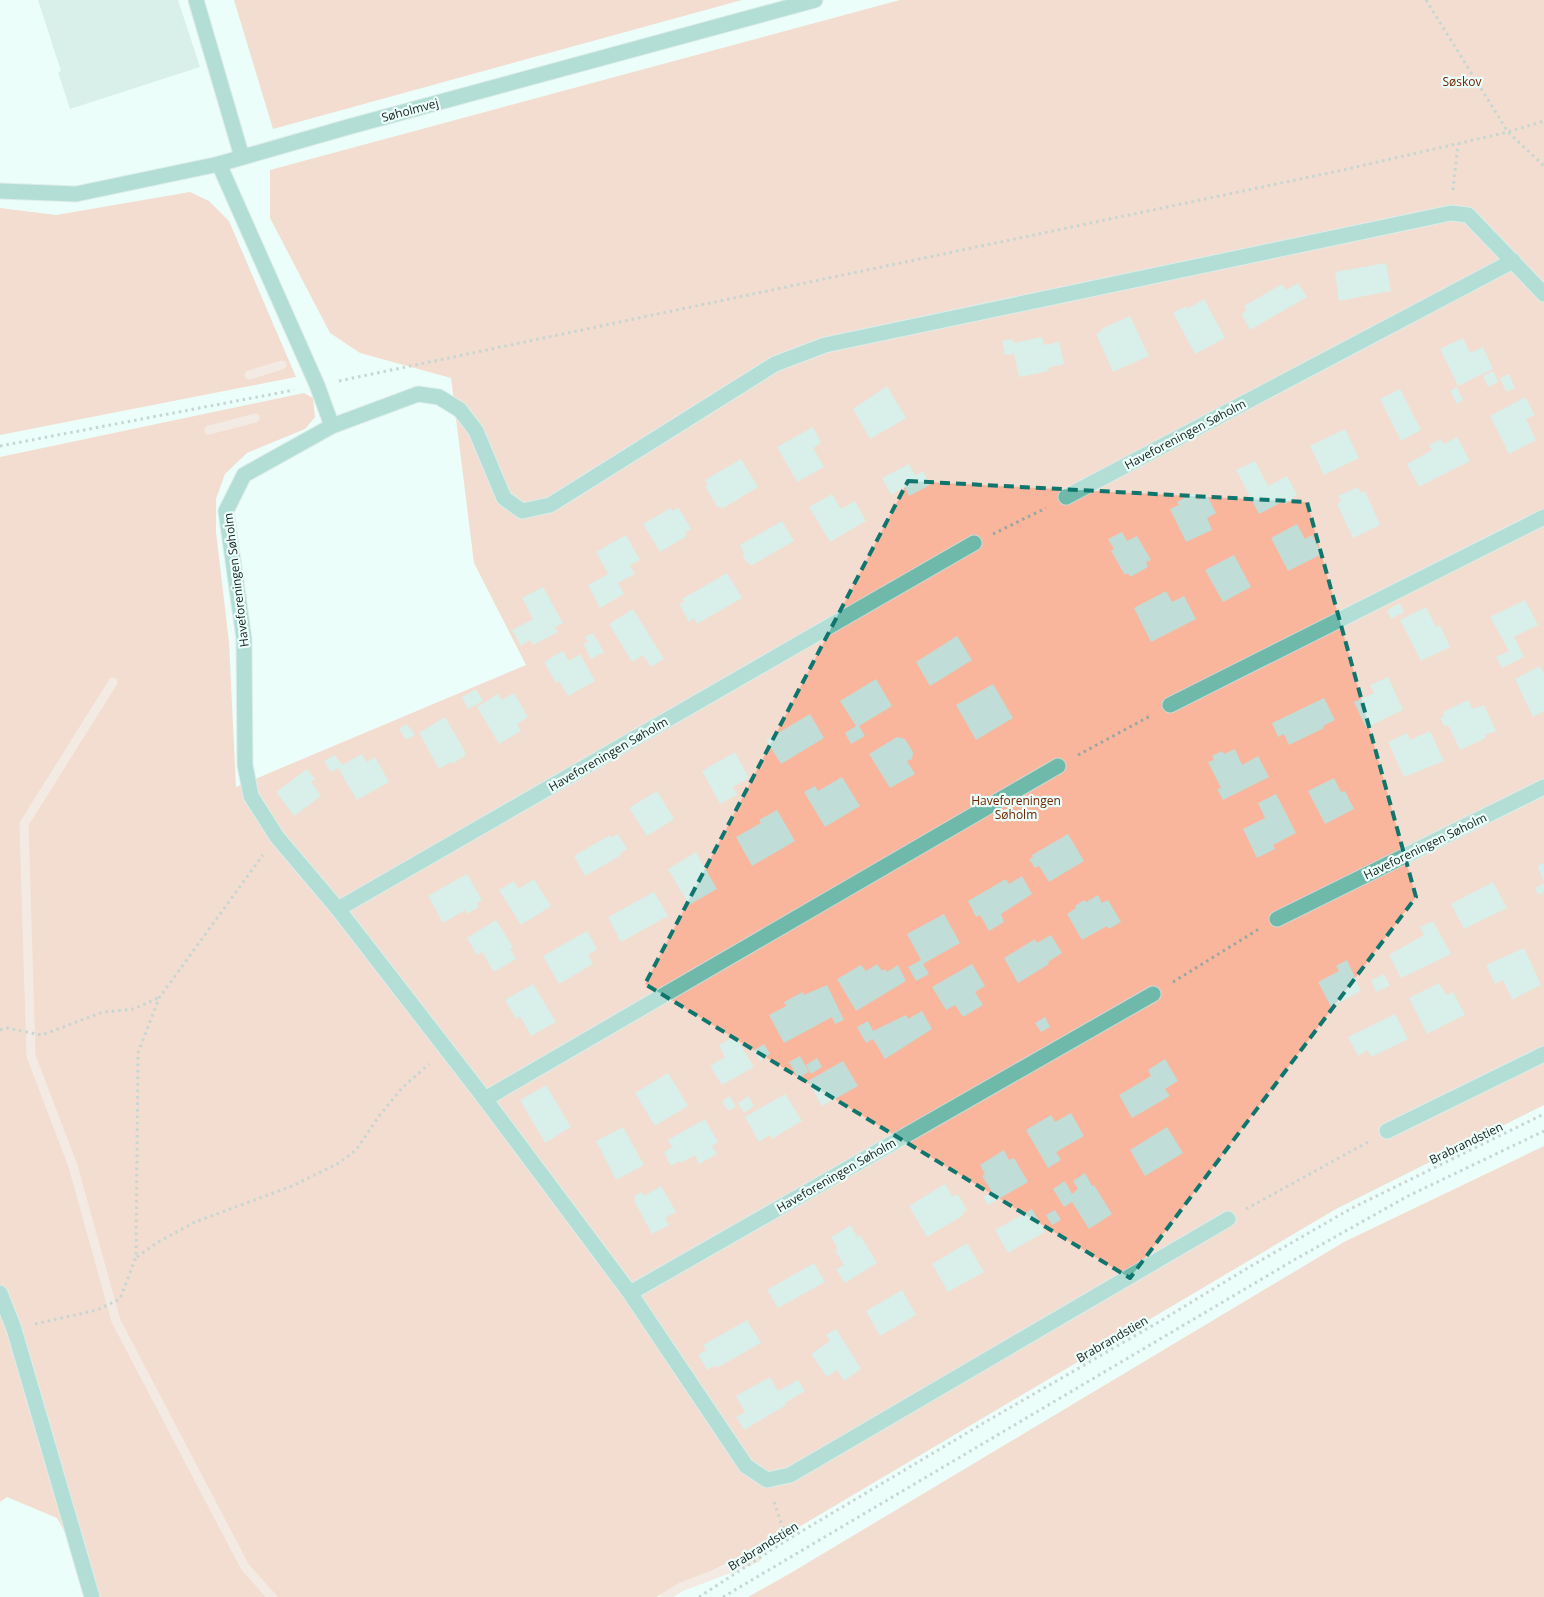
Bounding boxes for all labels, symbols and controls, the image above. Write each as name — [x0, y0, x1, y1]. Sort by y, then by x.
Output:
park label: Søskov — [1442, 73, 1482, 90]
street label: Søholmvej — [380, 94, 440, 126]
street label: Haveforeningen Søholm — [1121, 395, 1249, 473]
street label: Haveforeningen Søholm — [219, 512, 253, 648]
street label: Haveforeningen Søholm — [545, 713, 671, 795]
park label: Haveforeningen Søholm — [971, 792, 1061, 823]
street label: Haveforeningen Søholm — [1361, 809, 1489, 883]
street label: Brabrandstien — [1426, 1118, 1506, 1168]
street label: Haveforeningen Søholm — [773, 1134, 899, 1216]
street label: Brabrandstien — [1073, 1312, 1151, 1366]
street label: Brabrandstien — [725, 1518, 801, 1574]

